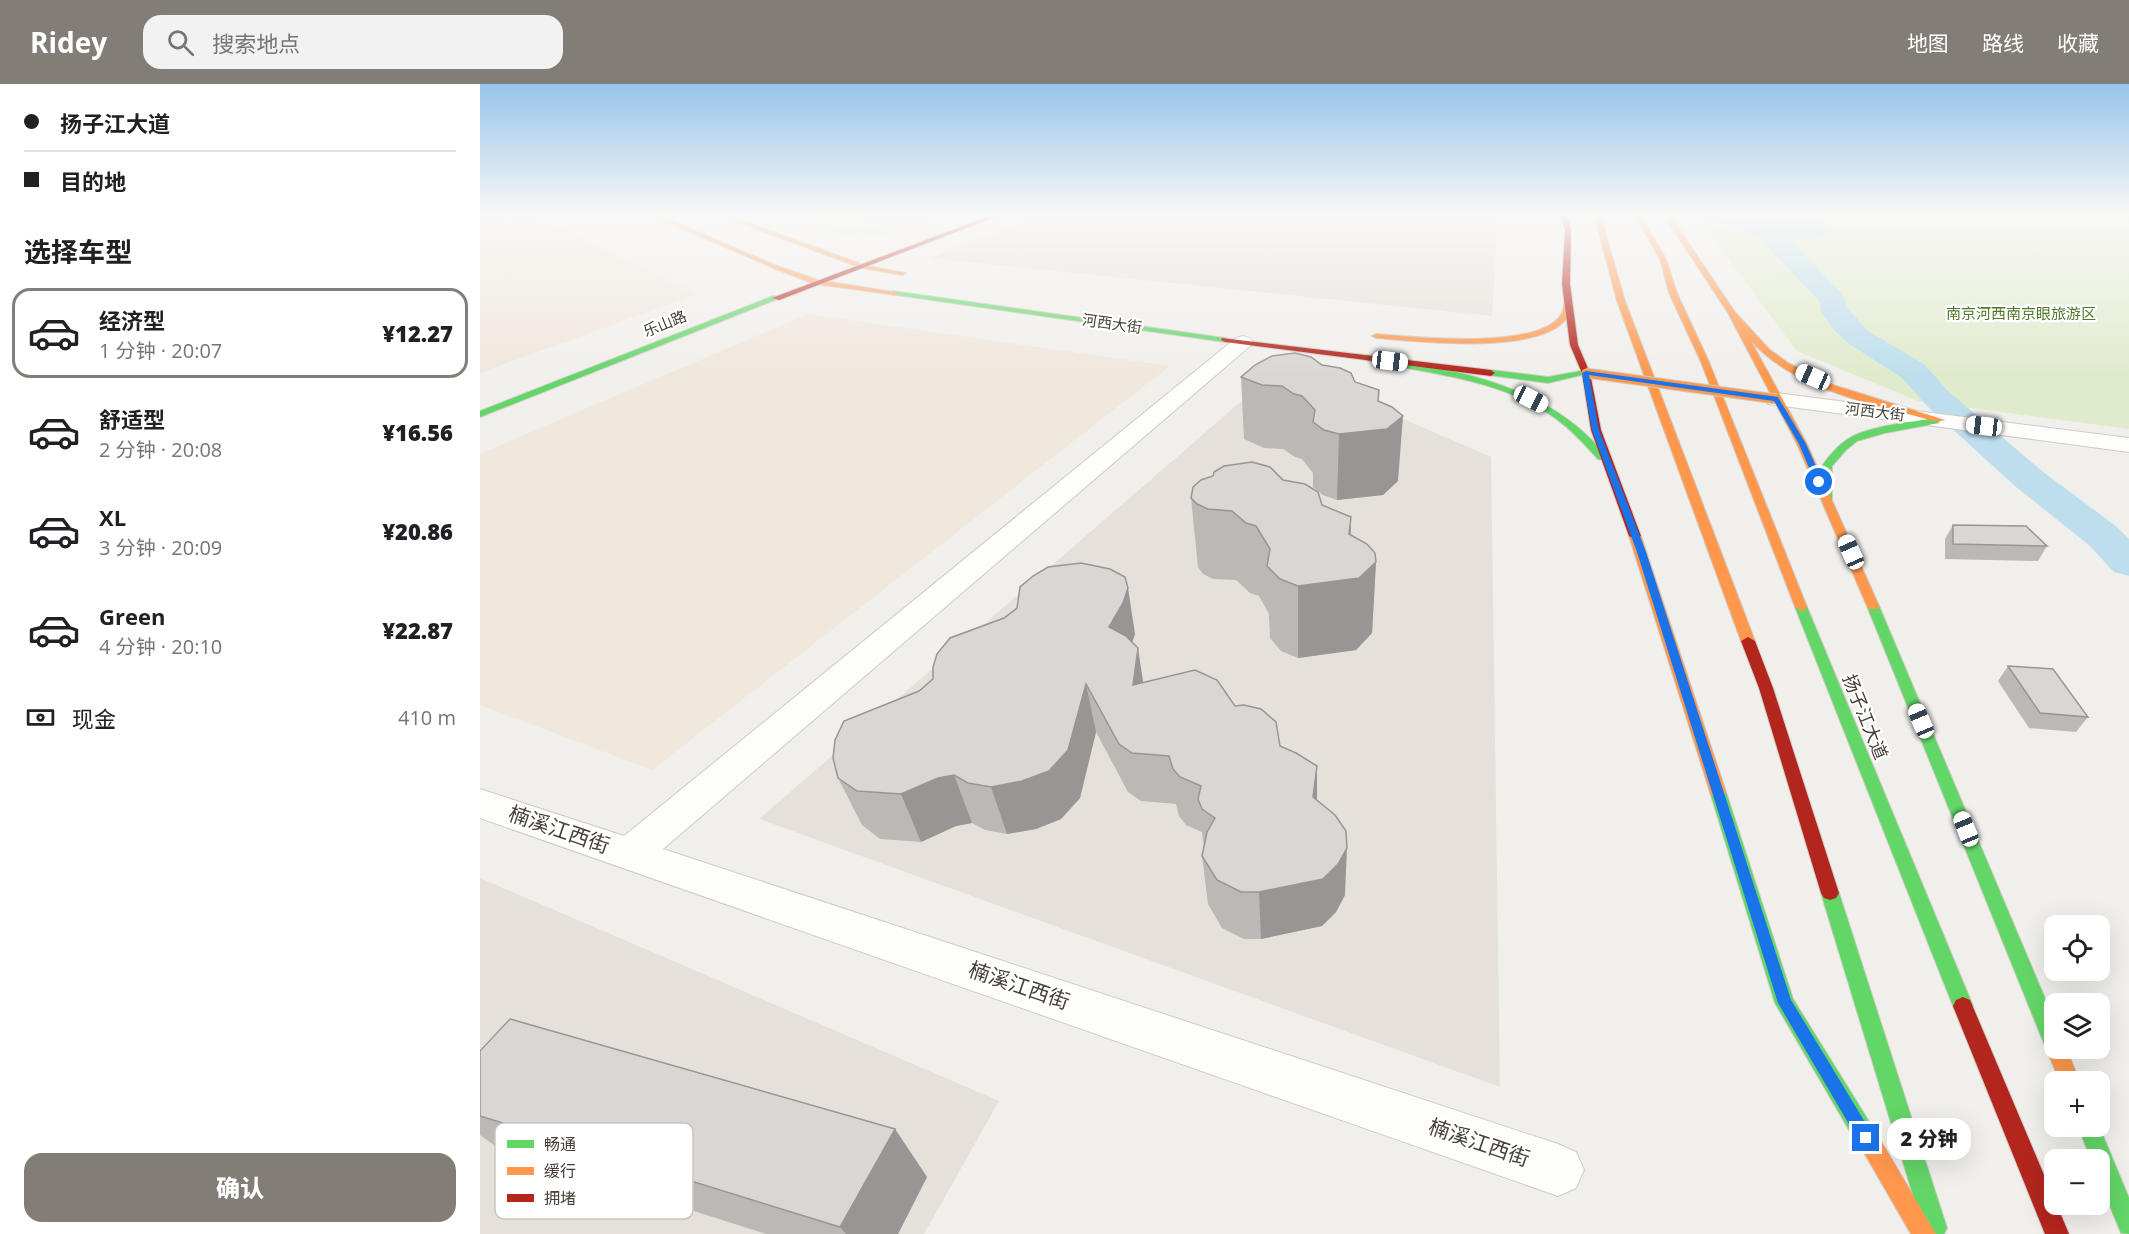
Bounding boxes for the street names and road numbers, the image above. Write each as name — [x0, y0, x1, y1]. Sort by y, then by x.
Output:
street label: 乐山路 — [640, 305, 689, 341]
street label: 河西大街 — [1081, 309, 1143, 337]
street label: 河西大街 — [1844, 397, 1906, 425]
street label: 扬子江大道 — [1838, 670, 1894, 763]
street label: 楠溪江西街 — [505, 799, 614, 859]
street label: 楠溪江西街 — [965, 955, 1074, 1015]
street label: 楠溪江西街 — [1425, 1112, 1534, 1172]

